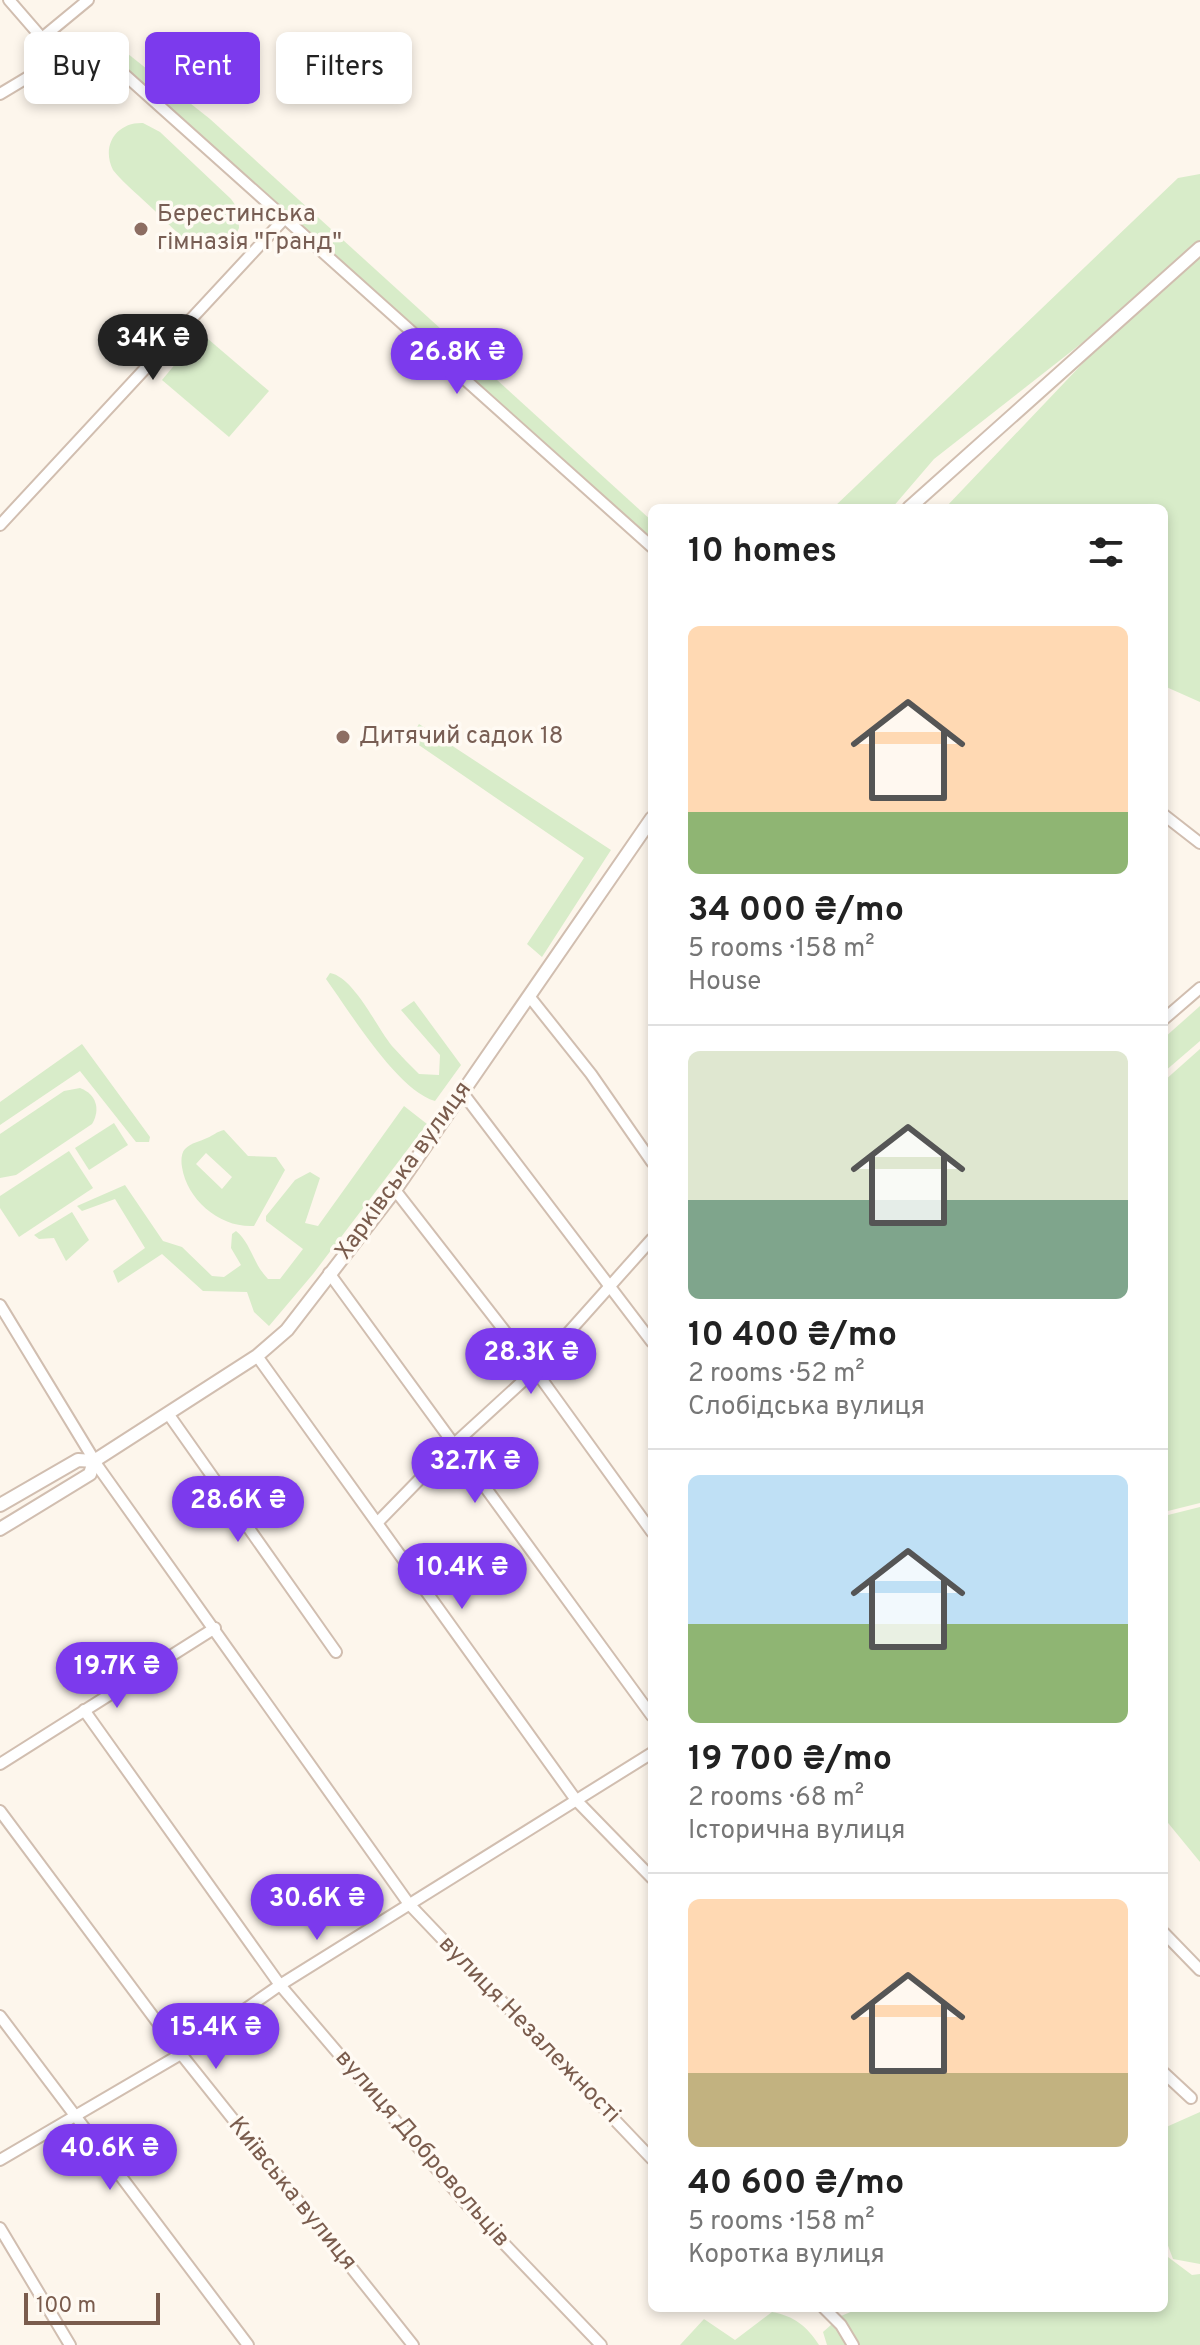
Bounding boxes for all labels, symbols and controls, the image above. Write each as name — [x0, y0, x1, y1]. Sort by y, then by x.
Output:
chip: Buy — [24, 32, 129, 104]
chip: Rent — [145, 32, 260, 104]
chip: Filters — [276, 32, 412, 104]
place label: Берестинська гімназія "Гранд" — [157, 200, 342, 258]
marker: Берестинська гімназія "Гранд" — [132, 220, 150, 238]
pin: 34K ₴ — [97, 314, 209, 382]
text: 34K ₴ — [116, 323, 190, 356]
pin: 26.8K ₴ — [383, 328, 531, 396]
text: 26.8K ₴ — [409, 337, 505, 370]
icon: filters — [1084, 530, 1128, 574]
text: 10 homes — [688, 531, 837, 574]
icon: home — [836, 678, 980, 822]
place label: Дитячий садок 18 — [359, 722, 564, 752]
marker: Дитячий садок 18 — [334, 728, 352, 746]
text: 34 000 ₴/mo — [688, 890, 904, 933]
text: 5 rooms · 158 m² — [688, 933, 875, 966]
text: House — [688, 966, 761, 999]
street label: Харківська вулиця — [329, 1076, 479, 1266]
icon: home — [836, 1103, 980, 1247]
text: 10 400 ₴/mo — [688, 1315, 897, 1358]
pin: 28.3K ₴ — [457, 1328, 605, 1396]
text: 28.3K ₴ — [483, 1337, 579, 1370]
text: 2 rooms · 52 m² — [688, 1358, 865, 1391]
text: Слобідська вулиця — [688, 1391, 925, 1424]
pin: 32.7K ₴ — [401, 1437, 549, 1505]
text: 32.7K ₴ — [430, 1446, 520, 1479]
pin: 28.6K ₴ — [164, 1476, 312, 1544]
text: 28.6K ₴ — [190, 1485, 286, 1518]
icon: home — [836, 1527, 980, 1671]
pin: 10.4K ₴ — [388, 1543, 536, 1611]
text: 10.4K ₴ — [416, 1552, 508, 1585]
pin: 19.7K ₴ — [43, 1642, 191, 1710]
text: 19.7K ₴ — [74, 1651, 160, 1684]
text: 19 700 ₴/mo — [688, 1739, 892, 1782]
text: 2 rooms · 68 m² — [688, 1782, 864, 1815]
text: Історична вулиця — [688, 1815, 905, 1848]
pin: 30.6K ₴ — [243, 1874, 391, 1942]
text: 30.6K ₴ — [269, 1883, 365, 1916]
street label: вулиця Незалежності — [432, 1930, 626, 2130]
icon: home — [836, 1951, 980, 2095]
pin: 15.4K ₴ — [142, 2003, 290, 2071]
text: 15.4K ₴ — [170, 2012, 262, 2045]
street label: вулиця Добровольців — [328, 2044, 516, 2254]
street label: Київська вулиця — [221, 2111, 363, 2277]
pin: 40.6K ₴ — [36, 2124, 184, 2192]
text: 40.6K ₴ — [61, 2133, 159, 2166]
text: 40 600 ₴/mo — [688, 2163, 904, 2206]
text: 5 rooms · 158 m² — [688, 2206, 875, 2239]
text: Коротка вулиця — [688, 2239, 885, 2272]
scale bar — [24, 2289, 160, 2325]
text: 100 m — [36, 2293, 96, 2320]

